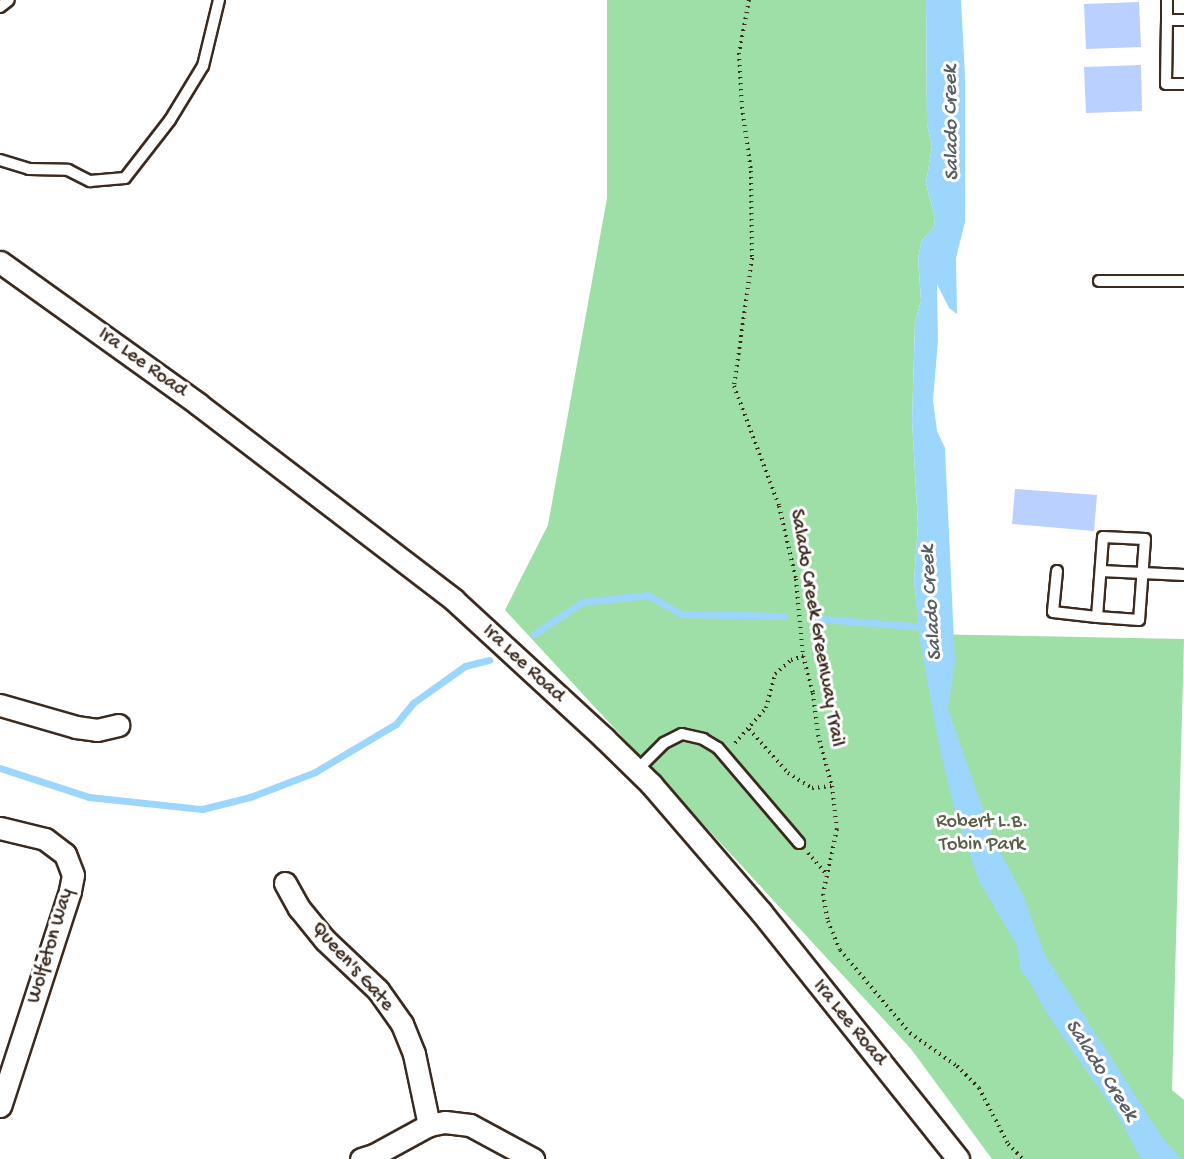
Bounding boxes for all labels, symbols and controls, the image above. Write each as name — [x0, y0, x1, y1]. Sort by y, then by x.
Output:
water label: Salado Creek — [939, 65, 967, 181]
street label: Ira Lee Road — [93, 323, 191, 403]
street label: Salado Creek Greenway Trail — [783, 507, 849, 749]
water label: Salado Creek — [916, 544, 950, 662]
street label: Ira Lee Road — [477, 620, 569, 708]
park label: Robert L.B. Tobin Park — [936, 811, 1028, 858]
street label: Wolfeton Way — [22, 886, 80, 1006]
street label: Queen's Gate — [305, 917, 399, 1017]
street label: Ira Lee Road — [807, 975, 891, 1071]
water label: Salado Creek — [1058, 1016, 1142, 1126]

